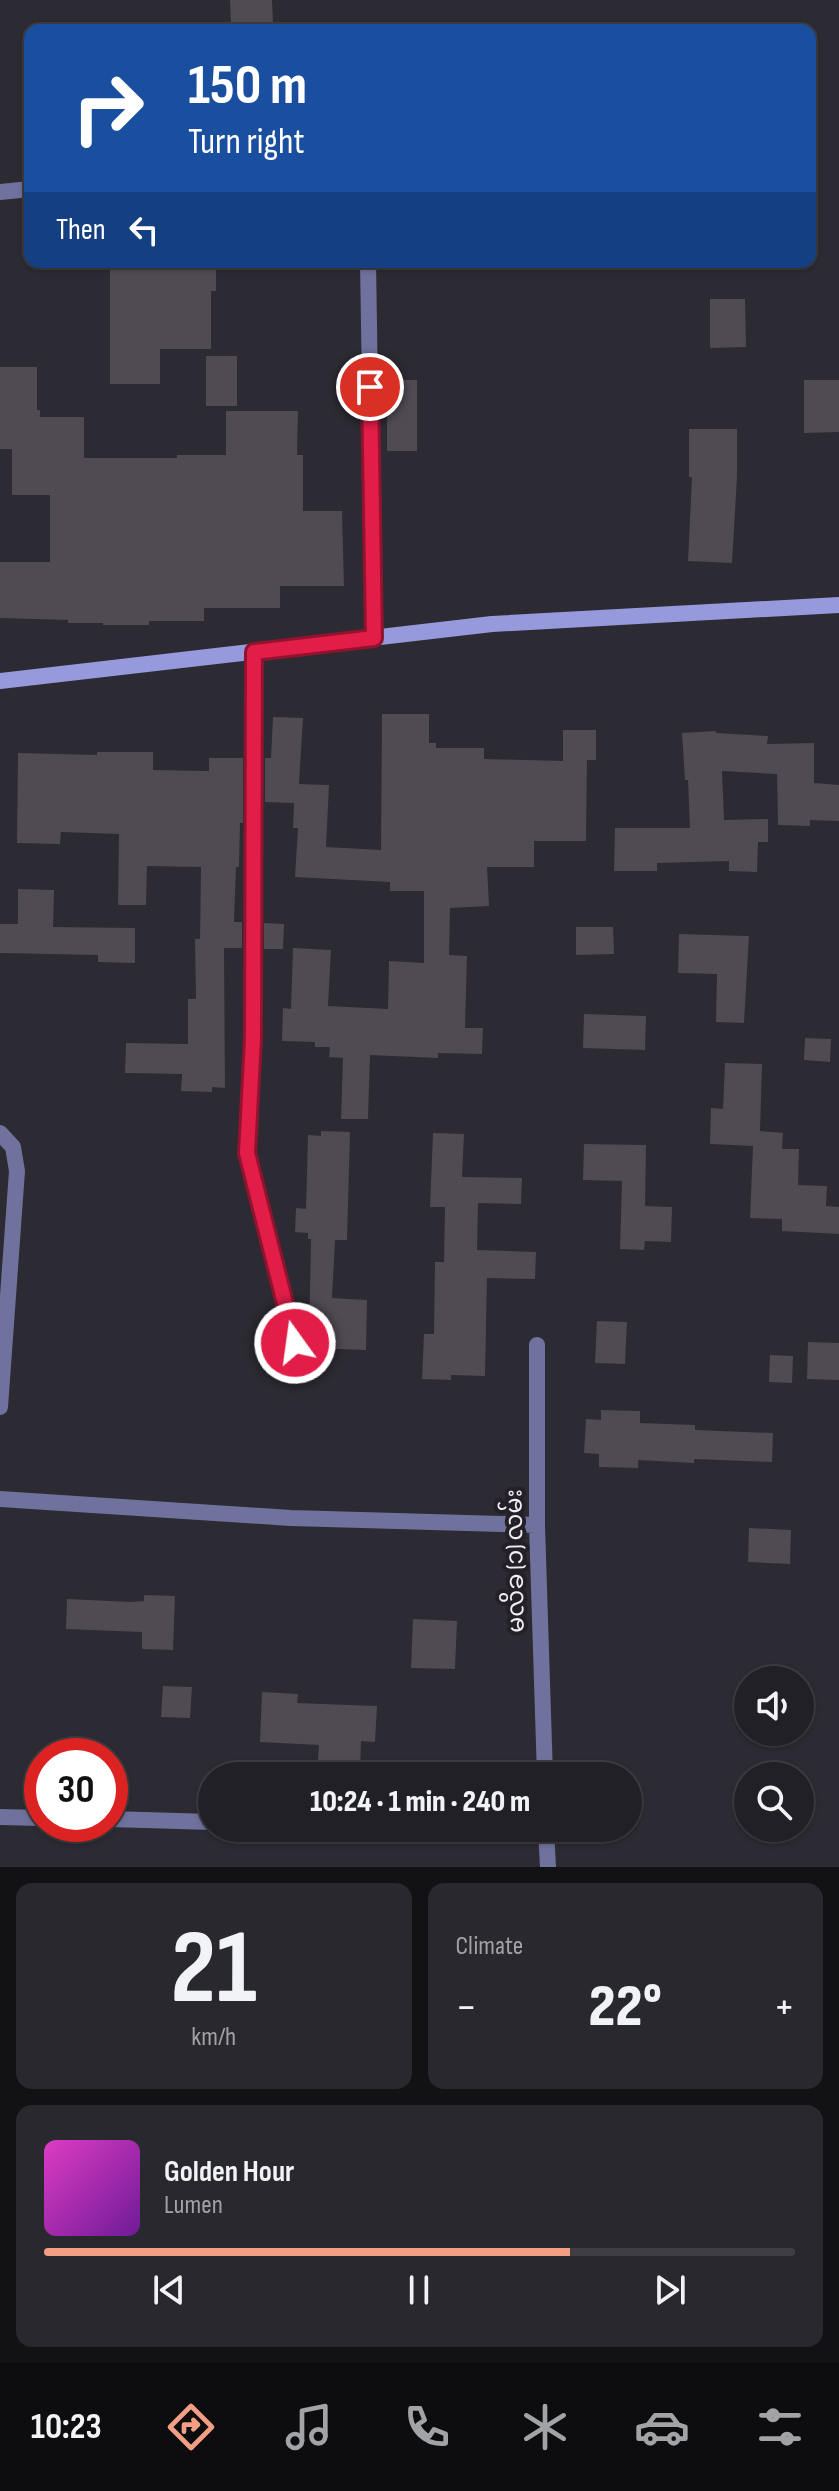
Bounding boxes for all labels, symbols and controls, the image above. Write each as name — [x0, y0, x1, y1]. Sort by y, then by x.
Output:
text: 150 m — [188, 53, 307, 120]
icon: right — [56, 56, 160, 160]
text: Turn right — [188, 121, 305, 164]
icon: left — [122, 208, 166, 252]
text: Then — [56, 212, 106, 248]
pin — [336, 353, 404, 421]
icon: arrive — [348, 365, 392, 409]
position arrow — [253, 1301, 337, 1385]
street label: မလိခ (၁) လမ်း — [497, 1489, 531, 1633]
map controls — [734, 1666, 814, 1842]
button: sound — [734, 1666, 814, 1746]
speed limit sign: 30 — [24, 1738, 128, 1842]
button: search — [734, 1762, 814, 1842]
text: 10:24 · 1 min · 240 m — [310, 1784, 530, 1820]
text: 21 — [171, 1907, 257, 2032]
text: Climate — [456, 1931, 523, 1962]
text: 22° — [589, 1971, 662, 2043]
text: − — [456, 1981, 477, 2034]
text: + — [773, 1981, 795, 2034]
text: km/h — [191, 2022, 236, 2053]
text: Golden Hour — [164, 2154, 294, 2190]
text: Lumen — [164, 2190, 223, 2221]
icon: previous — [147, 2268, 191, 2312]
icon: pause — [397, 2268, 441, 2312]
icon: next — [648, 2268, 692, 2312]
icon: directions — [163, 2399, 219, 2455]
icon: music — [281, 2399, 337, 2455]
icon: phone — [399, 2399, 455, 2455]
icon: climate — [517, 2399, 573, 2455]
icon: car — [634, 2399, 690, 2455]
icon: filters — [752, 2399, 808, 2455]
text: 10:23 — [31, 2406, 102, 2449]

